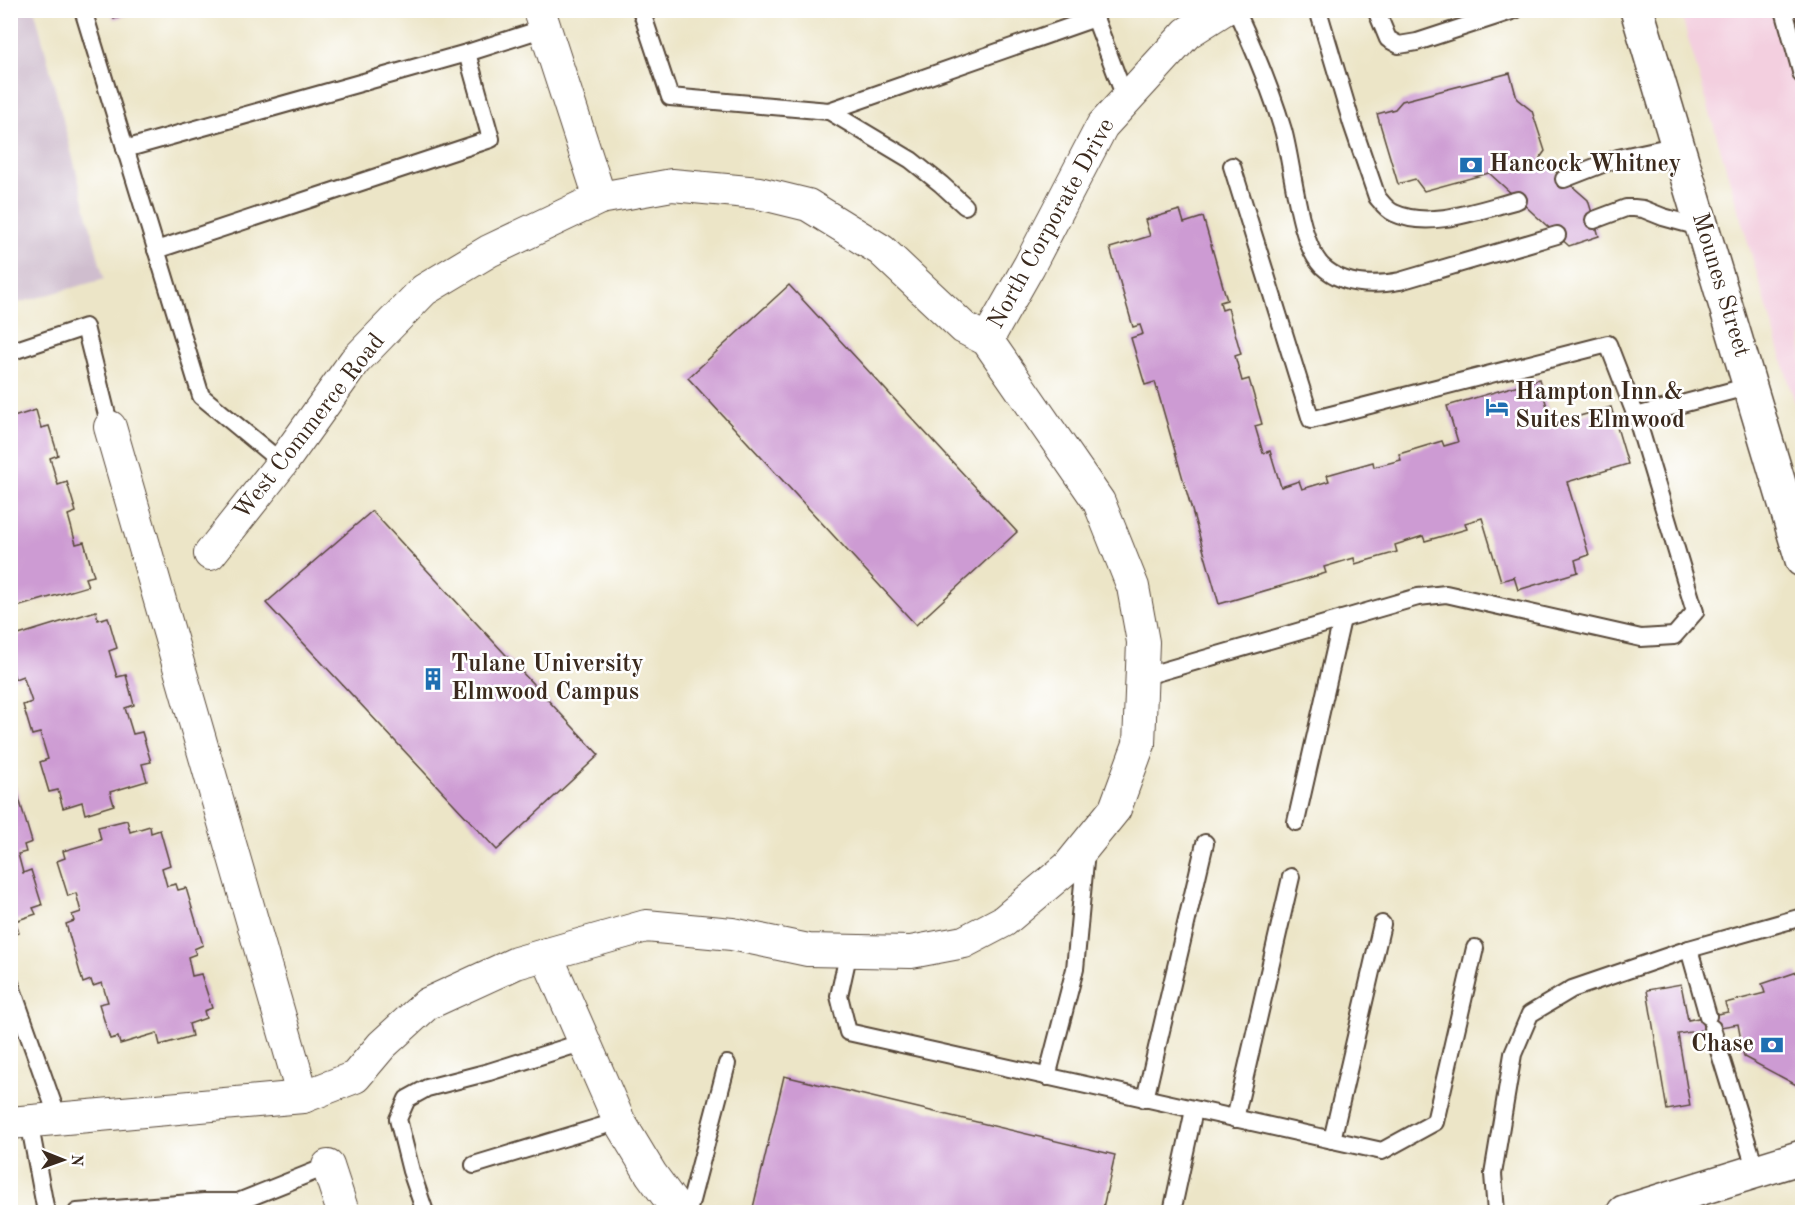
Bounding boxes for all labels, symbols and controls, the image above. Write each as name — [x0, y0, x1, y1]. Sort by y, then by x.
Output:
street label: North Corporate Drive — [984, 115, 1120, 333]
bank icon: Hancock Whitney — [1458, 152, 1484, 178]
place label: Hancock Whitney — [1489, 153, 1681, 177]
street label: Mounes Street — [1687, 210, 1753, 360]
street label: West Commerce Road — [230, 330, 390, 524]
place label: Hampton Inn & Suites Elmwood — [1515, 381, 1685, 433]
hotel icon: Hampton Inn & Suites Elmwood — [1484, 394, 1510, 420]
place label: Tulane University Elmwood Campus — [451, 653, 644, 705]
building icon: Tulane University Elmwood Campus — [420, 666, 446, 692]
bank icon: Chase — [1759, 1032, 1785, 1058]
place label: Chase — [1691, 1033, 1754, 1057]
north arrow — [33, 1130, 93, 1190]
text: N — [68, 1154, 84, 1167]

